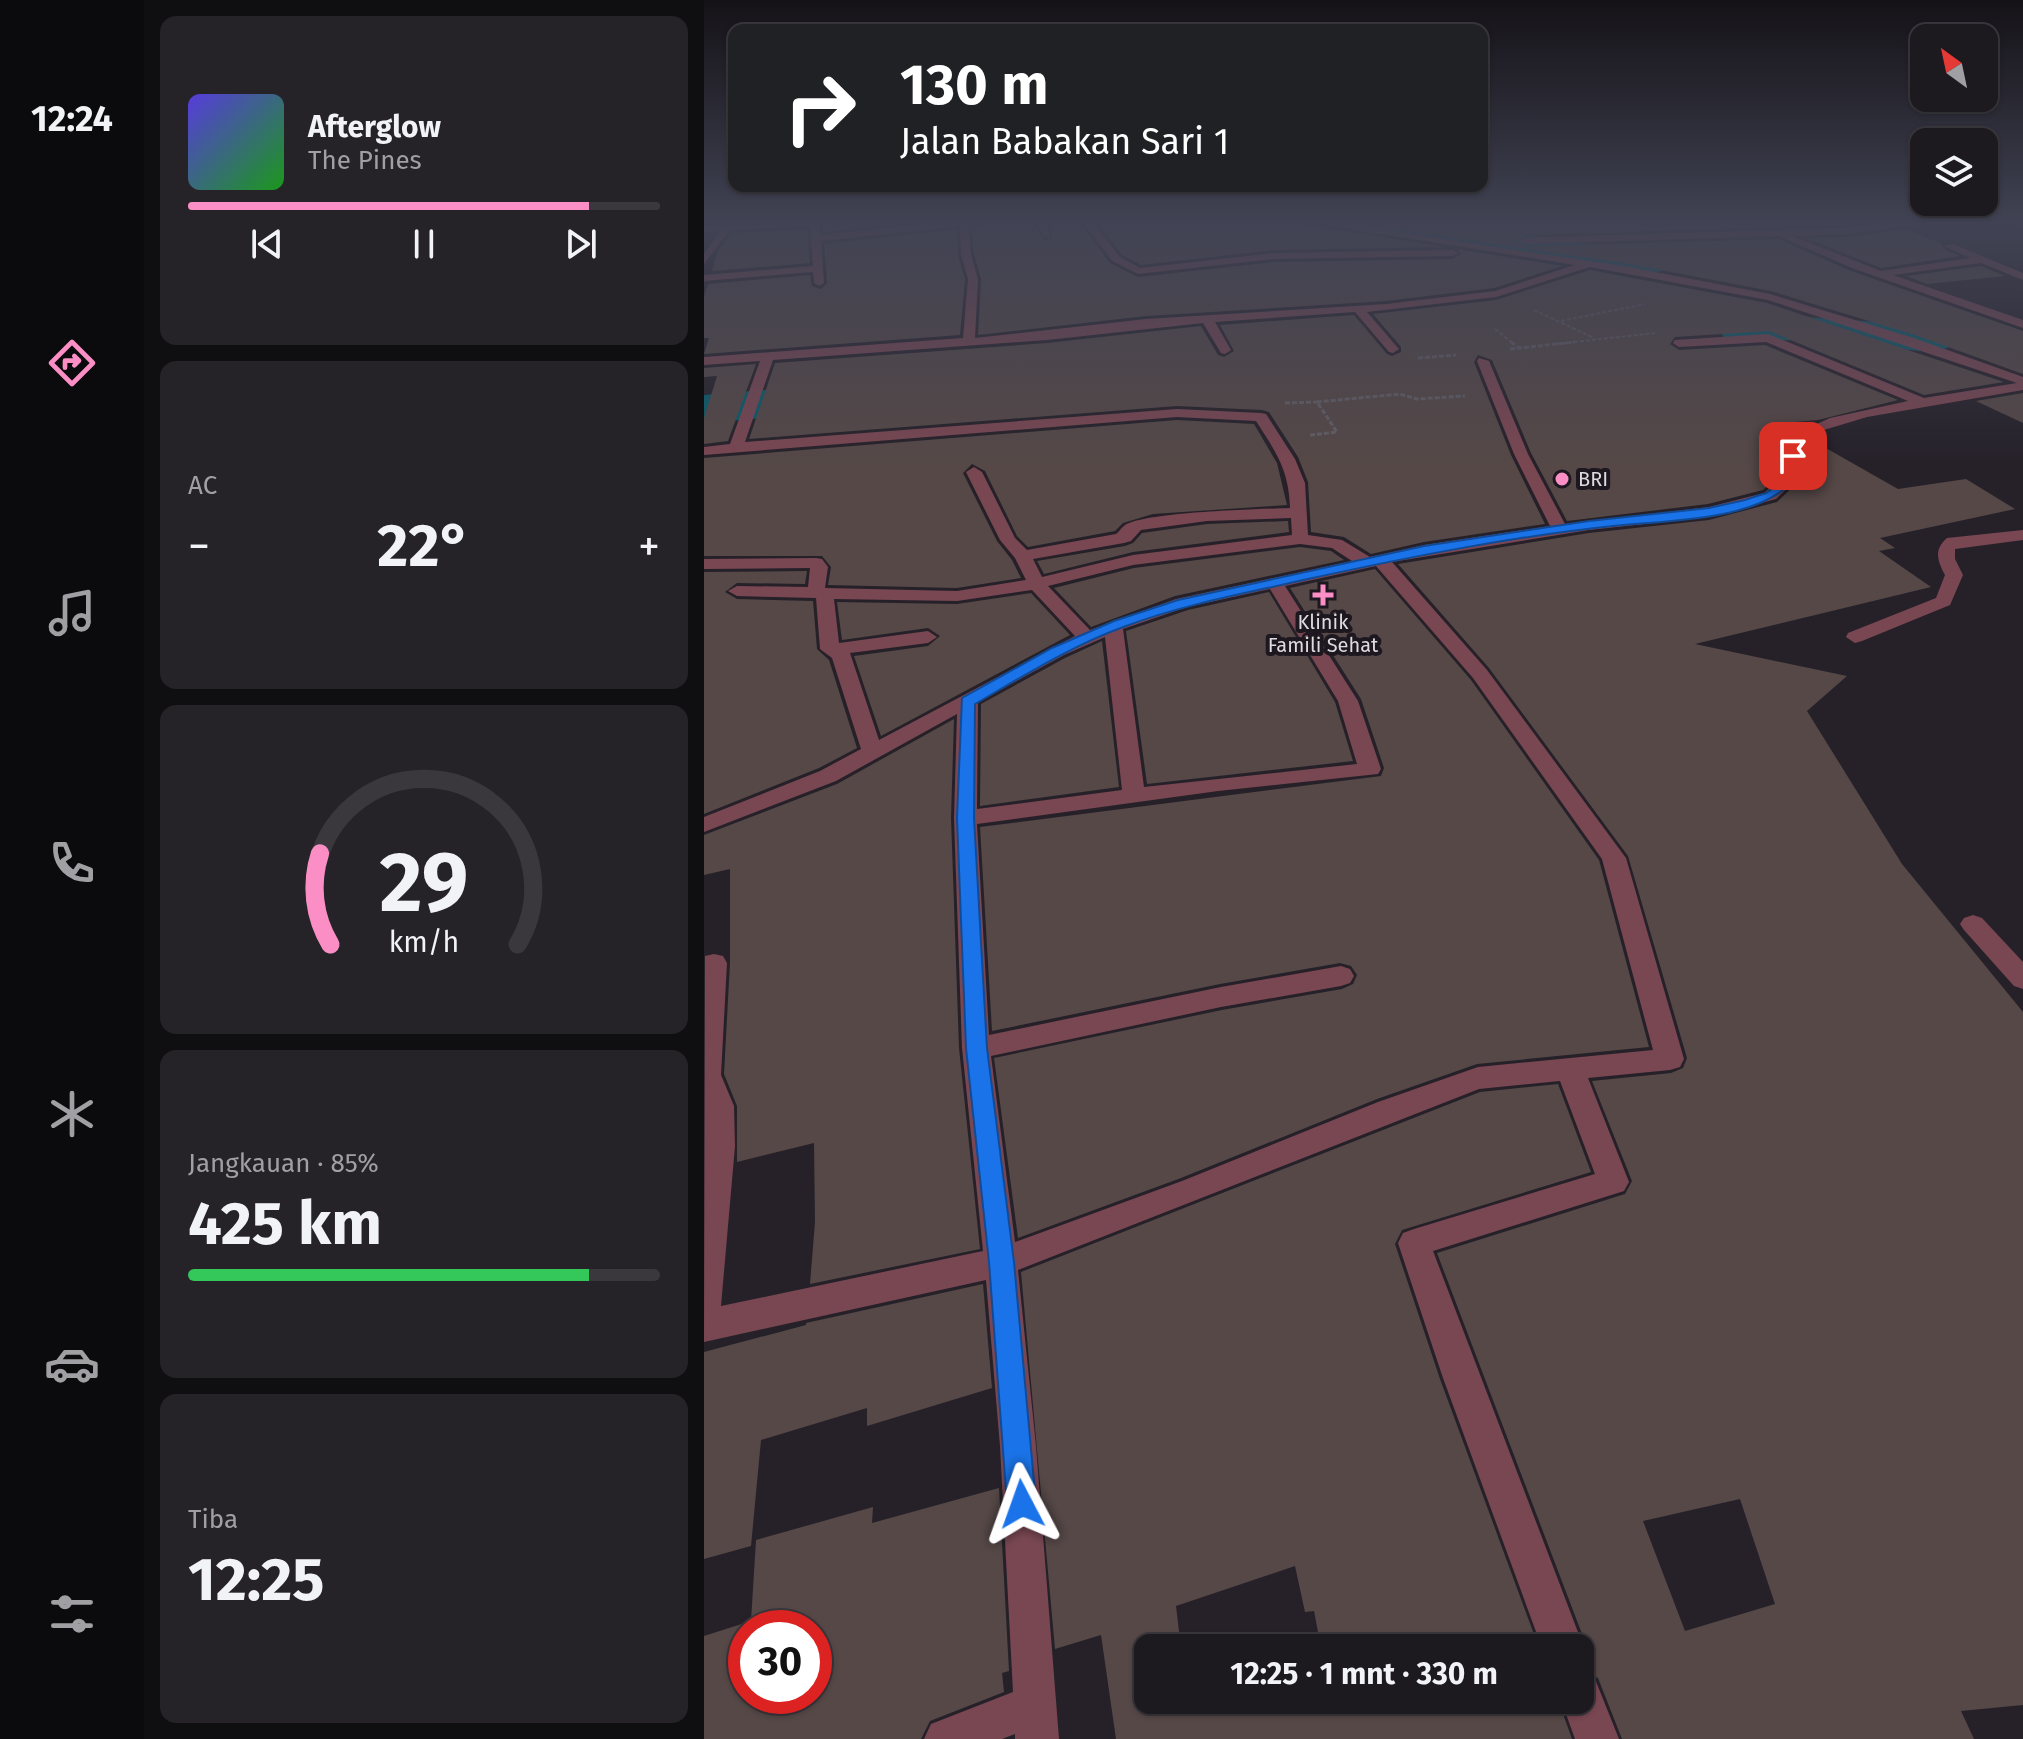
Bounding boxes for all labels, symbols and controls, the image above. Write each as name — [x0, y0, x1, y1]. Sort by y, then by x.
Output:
north arrow — [1910, 24, 1998, 112]
map controls — [1910, 24, 1998, 216]
text: 130 m — [900, 52, 1048, 119]
icon: right — [768, 56, 872, 160]
text: 12:24 — [31, 97, 113, 141]
text: Afterglow — [308, 109, 441, 145]
text: Jalan Babakan Sari 1 — [900, 120, 1229, 164]
button: layers — [1910, 128, 1998, 216]
text: The Pines — [308, 145, 422, 176]
icon: previous — [245, 222, 289, 266]
icon: pause — [402, 222, 446, 266]
icon: next — [559, 222, 603, 266]
icon: directions — [44, 335, 100, 391]
pin — [1759, 422, 1827, 490]
icon: arrive — [1771, 434, 1815, 478]
place label: BRI — [1578, 467, 1608, 491]
text: AC — [188, 470, 217, 501]
marker: BRI — [1553, 470, 1571, 488]
text: 22° — [377, 510, 471, 582]
text: − — [188, 520, 210, 573]
text: + — [638, 520, 660, 573]
marker: Klinik Famili Sehat — [1312, 584, 1334, 606]
icon: music — [44, 585, 100, 641]
place label: Klinik Famili Sehat — [1268, 610, 1379, 657]
text: 29 — [380, 833, 468, 933]
icon: phone — [44, 835, 100, 891]
text: km/h — [389, 926, 459, 961]
icon: climate — [44, 1086, 100, 1142]
text: Jangkauan · 85% — [188, 1148, 379, 1179]
text: 425 km — [188, 1188, 382, 1260]
icon: car — [44, 1336, 100, 1392]
position arrow — [980, 1462, 1064, 1546]
text: Tiba — [188, 1504, 238, 1535]
text: 12:25 — [188, 1544, 324, 1616]
icon: filters — [44, 1586, 100, 1642]
speed limit sign: 30 — [728, 1610, 832, 1714]
text: 12:25 · 1 mnt · 330 m — [1230, 1656, 1498, 1692]

